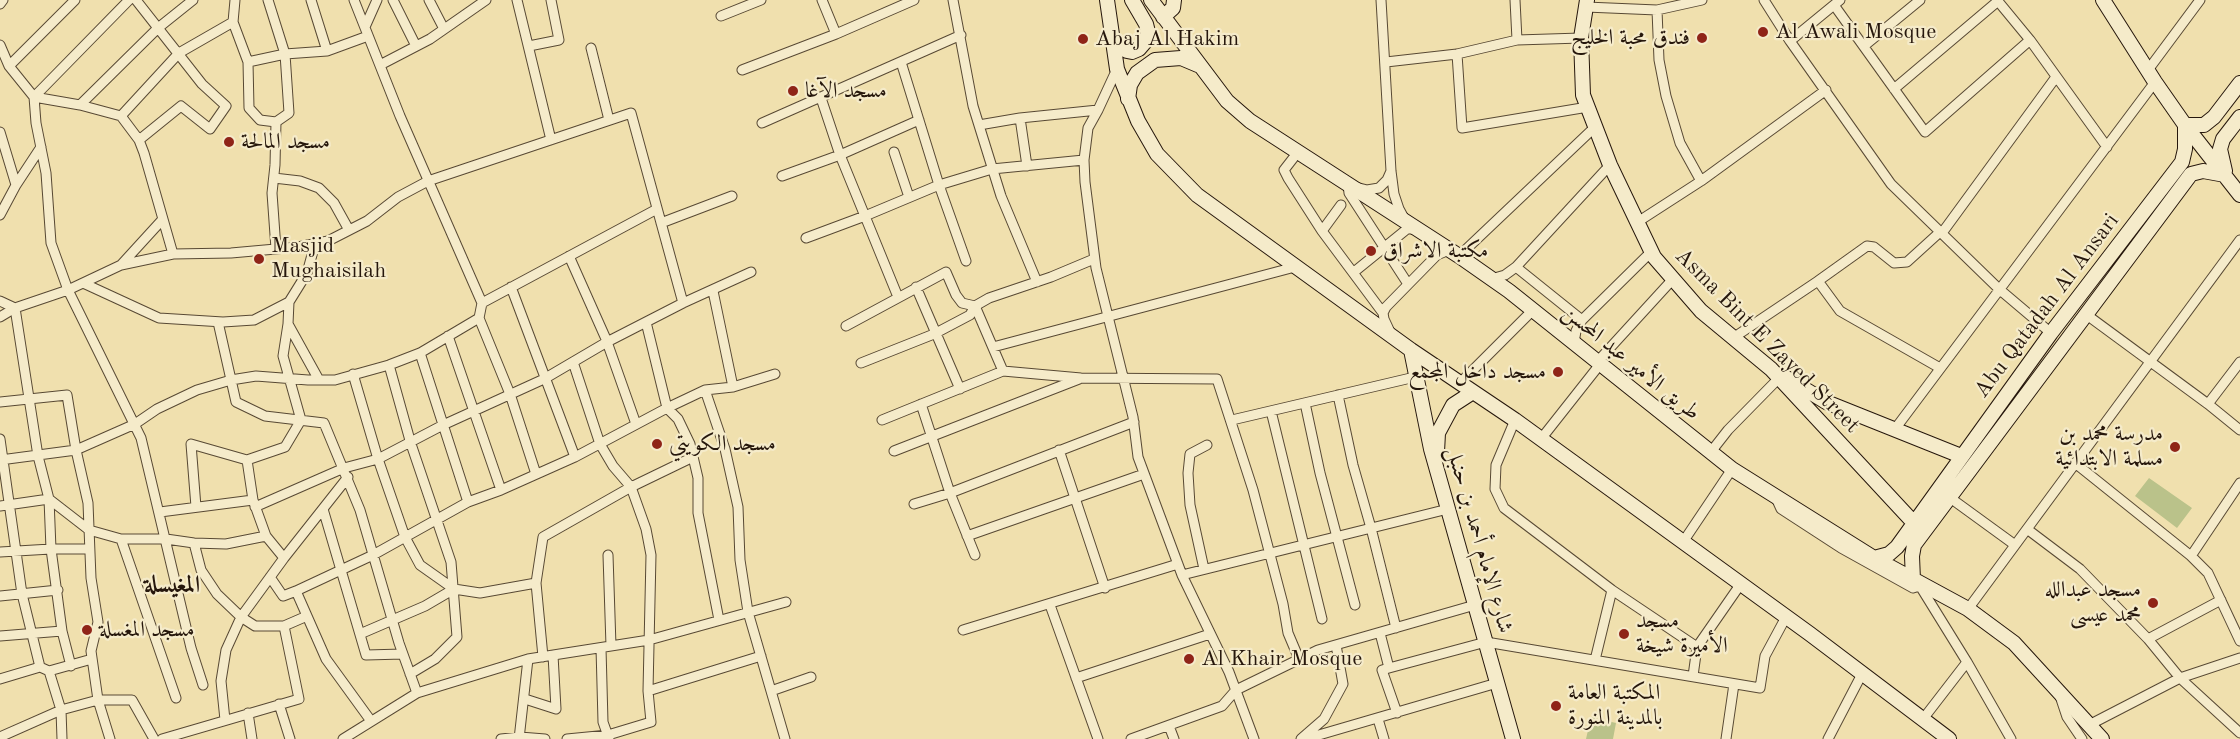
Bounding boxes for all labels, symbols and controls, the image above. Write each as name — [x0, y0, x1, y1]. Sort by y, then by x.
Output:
place label: Al Awali Mosque — [1775, 19, 1936, 45]
place label: فندق محبة الخليج — [1571, 25, 1690, 51]
marker: Al Awali Mosque — [1756, 25, 1770, 39]
place label: Abaj Al Hakim — [1095, 26, 1239, 52]
marker: فندق محبة الخليج — [1695, 31, 1709, 45]
marker: Abaj Al Hakim — [1076, 32, 1090, 46]
place label: مسجد الآغا — [805, 78, 887, 104]
marker: مسجد الآغا — [786, 84, 800, 98]
place label: مسجد المالحة — [241, 129, 330, 155]
marker: مسجد المالحة — [222, 135, 236, 149]
street label: Abu Qatadah Al Ansari — [1969, 209, 2125, 403]
place label: Masjid Mughaisilah — [271, 233, 386, 284]
place label: مكتبة الاشراق — [1383, 238, 1488, 264]
street label: Asma Bint E Zayed Street — [1669, 243, 1865, 439]
marker: مكتبة الاشراق — [1364, 244, 1378, 258]
marker: Masjid Mughaisilah — [252, 252, 266, 266]
street label: طريق الأمير عبد المحسن — [1557, 300, 1705, 426]
place label: مسجد داخل المجمع — [1409, 359, 1546, 385]
marker: مسجد داخل المجمع — [1551, 365, 1565, 379]
place label: مدرسة محمد بن مسلمة الابتدائية — [2055, 421, 2163, 472]
place label: مسجد الكويتي — [669, 431, 776, 457]
marker: مسجد الكويتي — [650, 437, 664, 451]
marker: مدرسة محمد بن مسلمة الابتدائية — [2168, 440, 2182, 454]
street label: شارع الإمام أحمد بن حنبل — [1440, 444, 1518, 636]
district label: المغيسلة — [144, 572, 200, 600]
place label: مسجد عبدالله محمد عيسى — [2045, 577, 2141, 628]
marker: مسجد عبدالله محمد عيسى — [2146, 596, 2160, 610]
place label: مسجد الأميرة شيخة — [1636, 608, 1728, 660]
place label: مسجد المغسلة — [99, 617, 194, 643]
marker: مسجد المغسلة — [80, 623, 94, 637]
marker: مسجد الأميرة شيخة — [1617, 627, 1631, 641]
place label: Al Khair Mosque — [1201, 646, 1362, 672]
marker: Al Khair Mosque — [1182, 652, 1196, 666]
place label: المكتبة العامة بالمدينة المنورة — [1568, 680, 1663, 732]
marker: المكتبة العامة بالمدينة المنورة — [1549, 699, 1563, 713]

